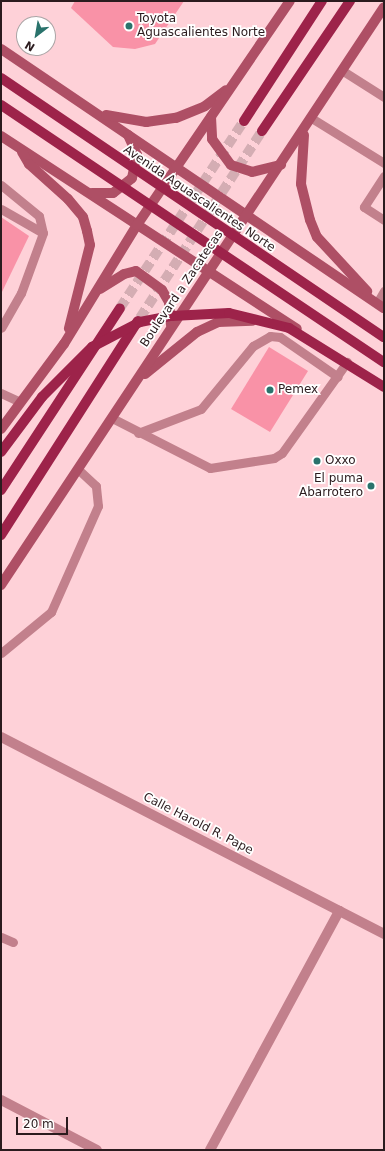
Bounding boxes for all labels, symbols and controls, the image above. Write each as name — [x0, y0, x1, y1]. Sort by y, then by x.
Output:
place label: Toyota Aguascalientes Norte — [137, 12, 265, 40]
north arrow — [16, 16, 56, 56]
marker: Toyota Aguascalientes Norte — [124, 21, 134, 31]
text: N — [23, 38, 37, 54]
street label: Avenida Aguascalientes Norte — [120, 143, 278, 255]
street label: Boulevard a Zacatecas — [138, 228, 226, 350]
place label: Pemex — [278, 383, 318, 397]
marker: Pemex — [265, 385, 275, 395]
place label: Oxxo — [325, 454, 356, 468]
marker: Oxxo — [312, 456, 322, 466]
place label: El puma Abarrotero — [299, 472, 363, 500]
marker: El puma Abarrotero — [366, 481, 376, 491]
street label: Calle Harold R. Pape — [141, 790, 255, 858]
scale bar — [18, 1109, 70, 1135]
text: 20 m — [23, 1117, 54, 1131]

